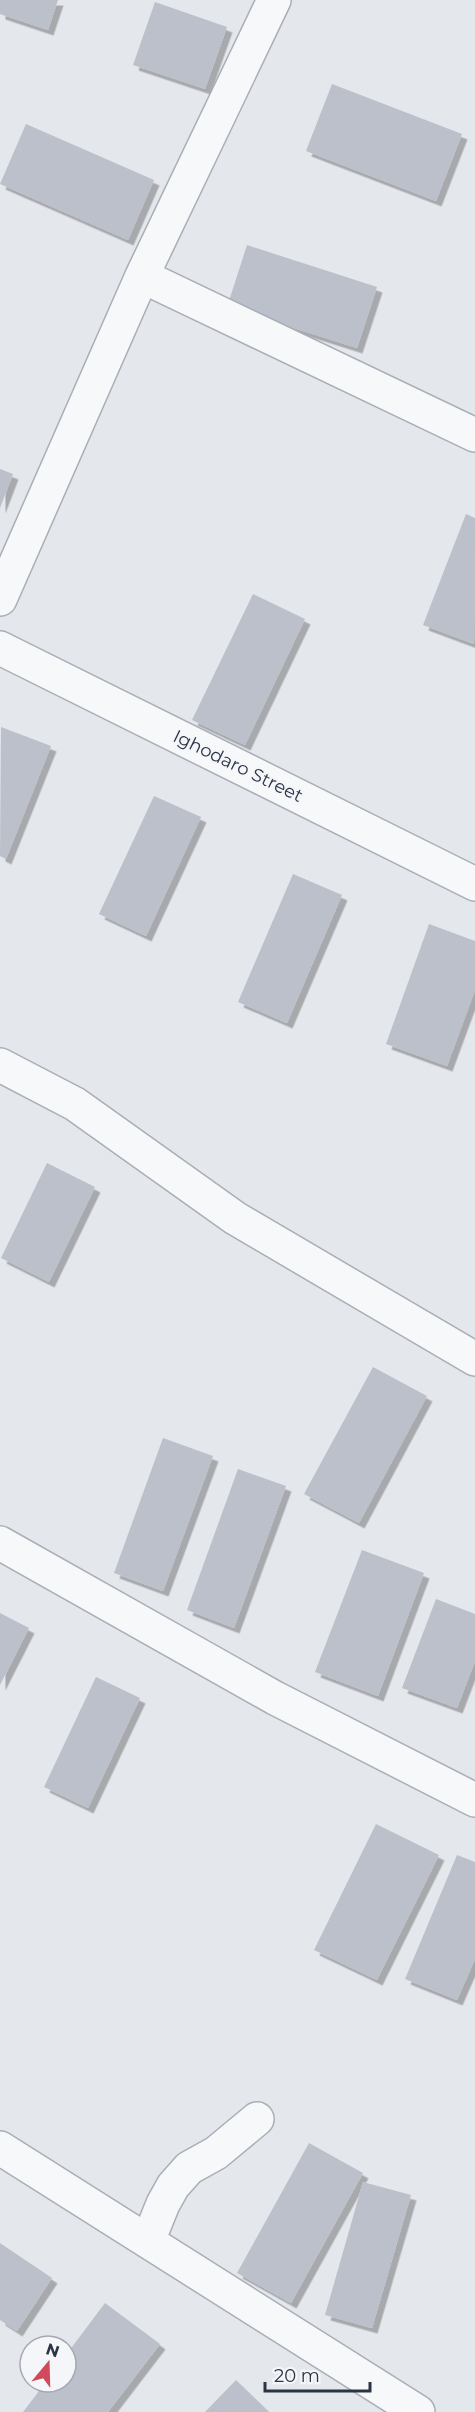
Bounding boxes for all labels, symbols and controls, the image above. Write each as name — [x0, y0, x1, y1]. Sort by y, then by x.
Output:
street label: Ighodaro Street — [170, 725, 306, 807]
north arrow — [18, 2334, 78, 2394]
text: N — [44, 2339, 62, 2361]
scale bar — [265, 2355, 370, 2393]
text: 20 m — [274, 2365, 320, 2387]

